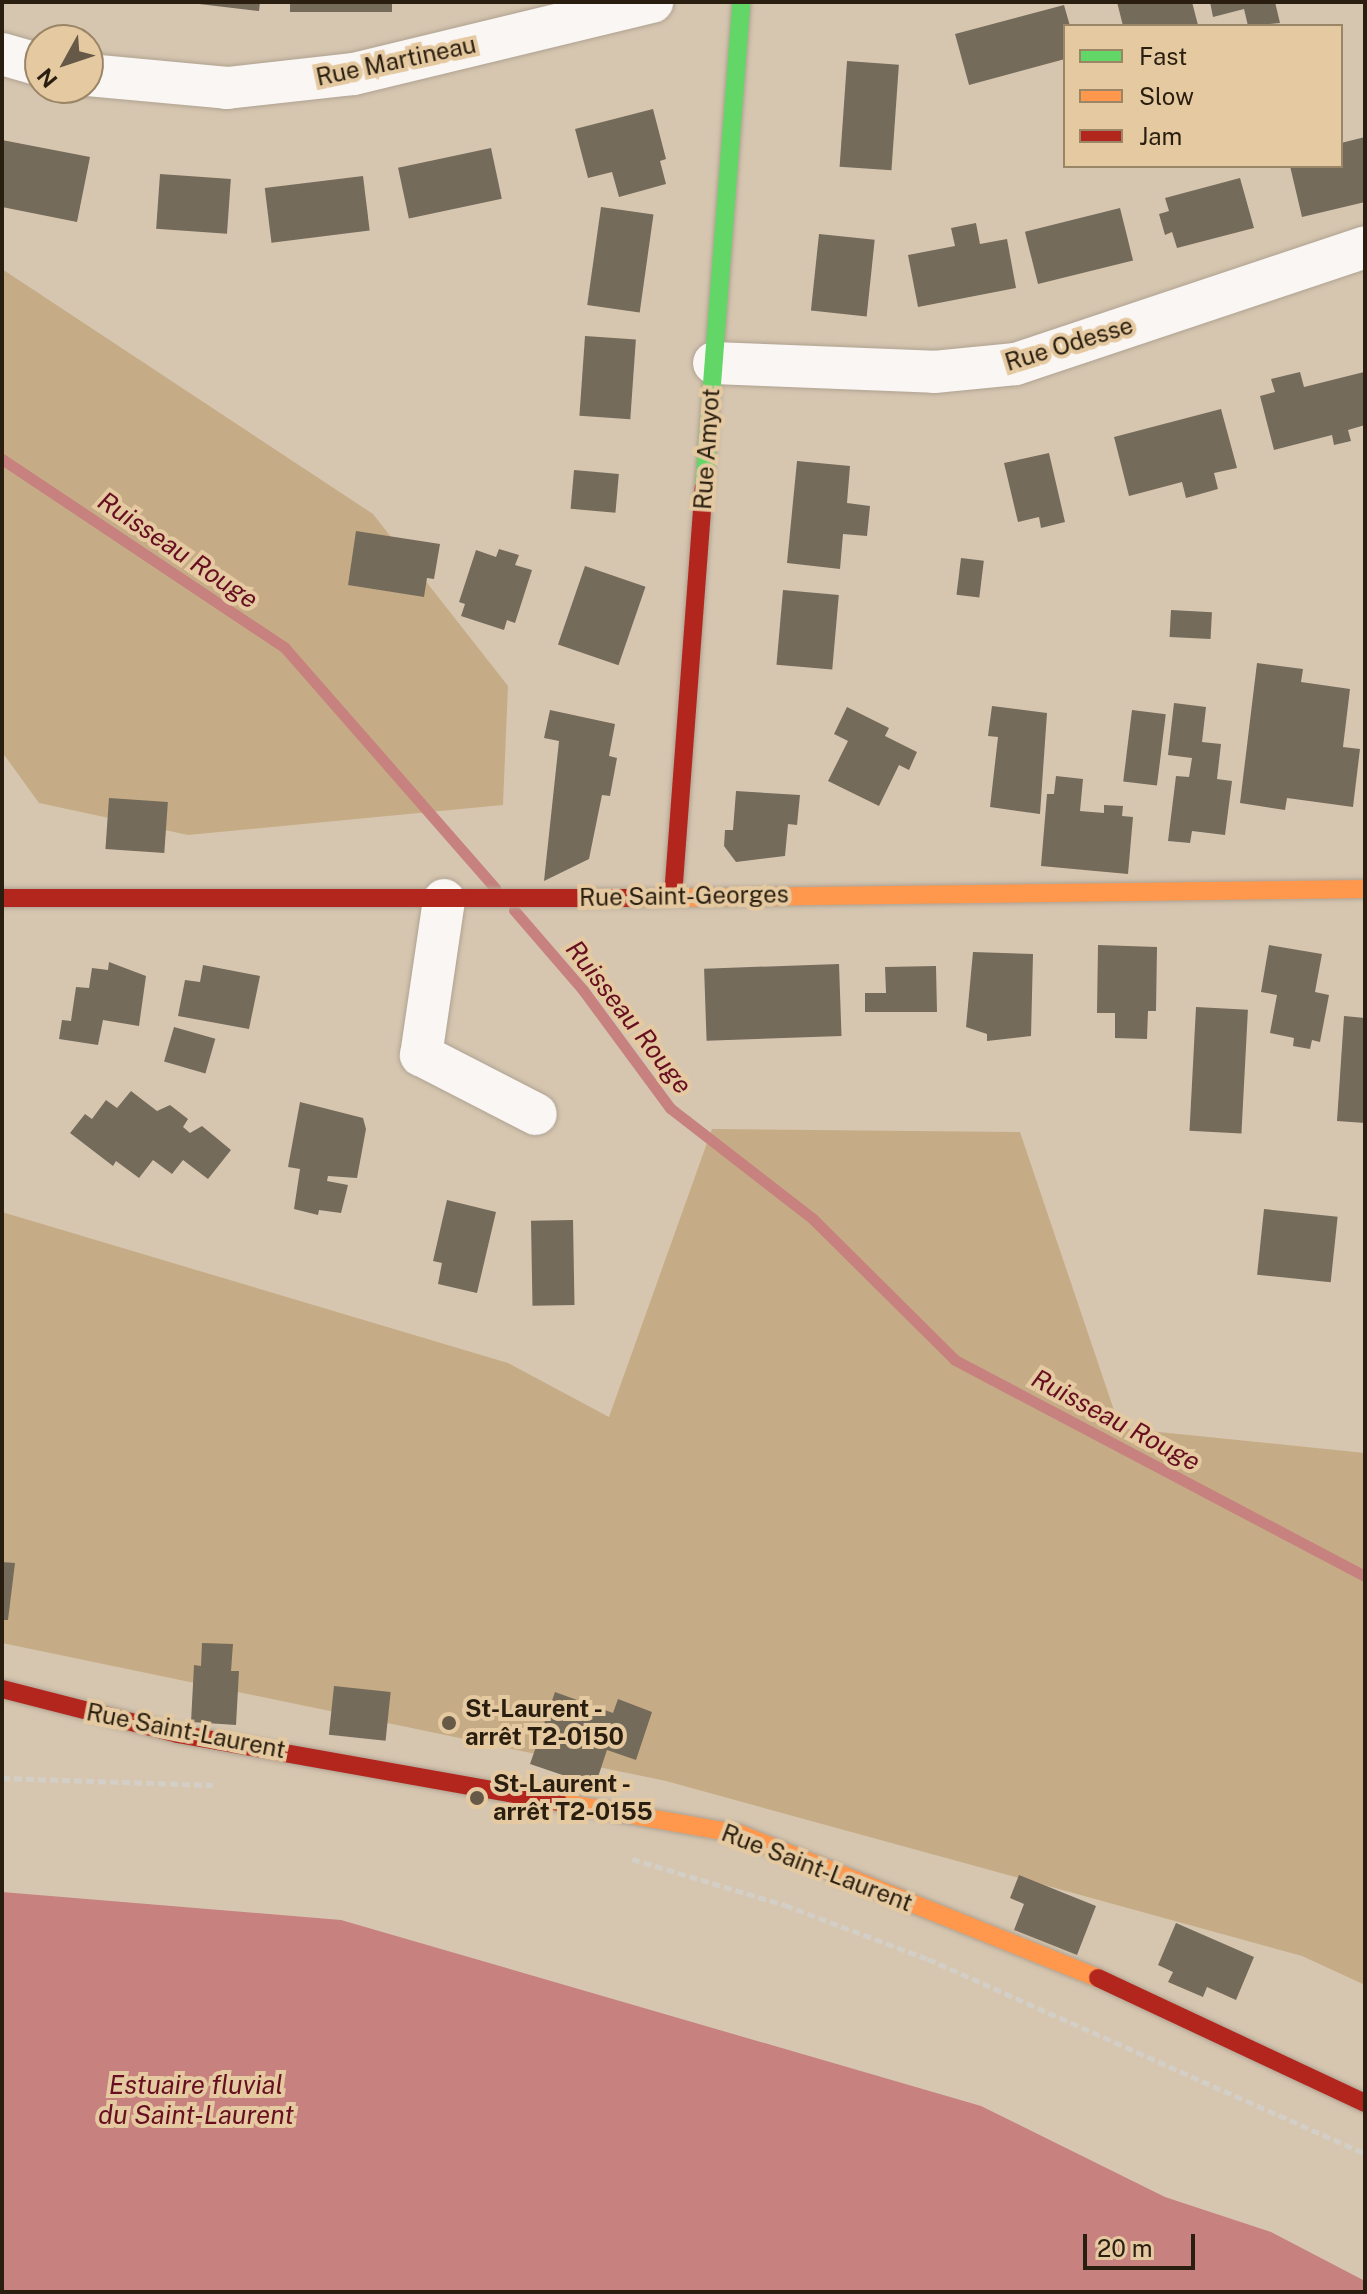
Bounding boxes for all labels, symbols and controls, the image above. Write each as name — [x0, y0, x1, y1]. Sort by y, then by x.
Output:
north arrow — [24, 24, 104, 104]
legend — [1063, 24, 1343, 168]
street label: Rue Martineau — [313, 30, 479, 92]
text: Fast — [1139, 42, 1187, 70]
text: N — [32, 63, 63, 93]
text: Slow — [1139, 82, 1194, 110]
text: Jam — [1139, 122, 1182, 150]
street label: Rue Odesse — [1001, 311, 1137, 377]
street label: Rue Amyot — [688, 387, 726, 511]
water label: Ruisseau Rouge — [92, 485, 264, 615]
street label: Rue Saint-Georges — [579, 880, 789, 912]
water label: Ruisseau Rouge — [559, 934, 699, 1100]
water label: Ruisseau Rouge — [1026, 1363, 1206, 1477]
place label: St-Laurent - arrêt T2-0150 — [465, 1695, 624, 1751]
street label: Rue Saint-Laurent — [84, 1698, 288, 1764]
marker: St-Laurent - arrêt T2-0150 — [440, 1714, 458, 1732]
place label: St-Laurent - arrêt T2-0155 — [493, 1770, 653, 1826]
marker: St-Laurent - arrêt T2-0155 — [468, 1789, 486, 1807]
street label: Rue Saint-Laurent — [717, 1818, 917, 1918]
water label: Estuaire fluvial du Saint-Laurent — [98, 2069, 294, 2130]
scale bar — [1087, 2218, 1199, 2268]
text: 20 m — [1097, 2234, 1153, 2262]

